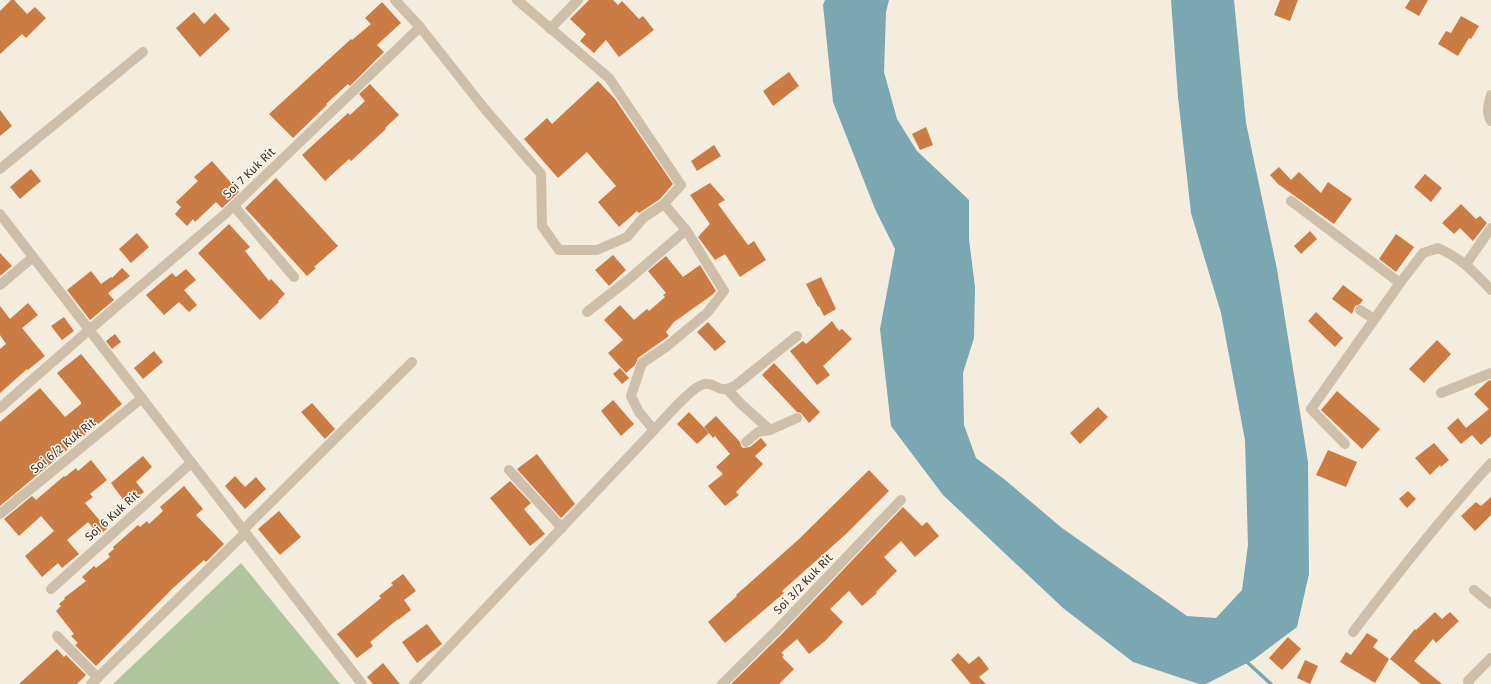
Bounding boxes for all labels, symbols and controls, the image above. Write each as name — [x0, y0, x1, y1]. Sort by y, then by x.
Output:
street label: Soi 7 Kuk Rit — [220, 144, 278, 201]
street label: Soi 6/2 Kuk Rit — [28, 415, 99, 476]
street label: Soi 6 Kuk Rit — [82, 488, 142, 544]
street label: Soi 3/2 Kuk Rit — [771, 550, 836, 617]

